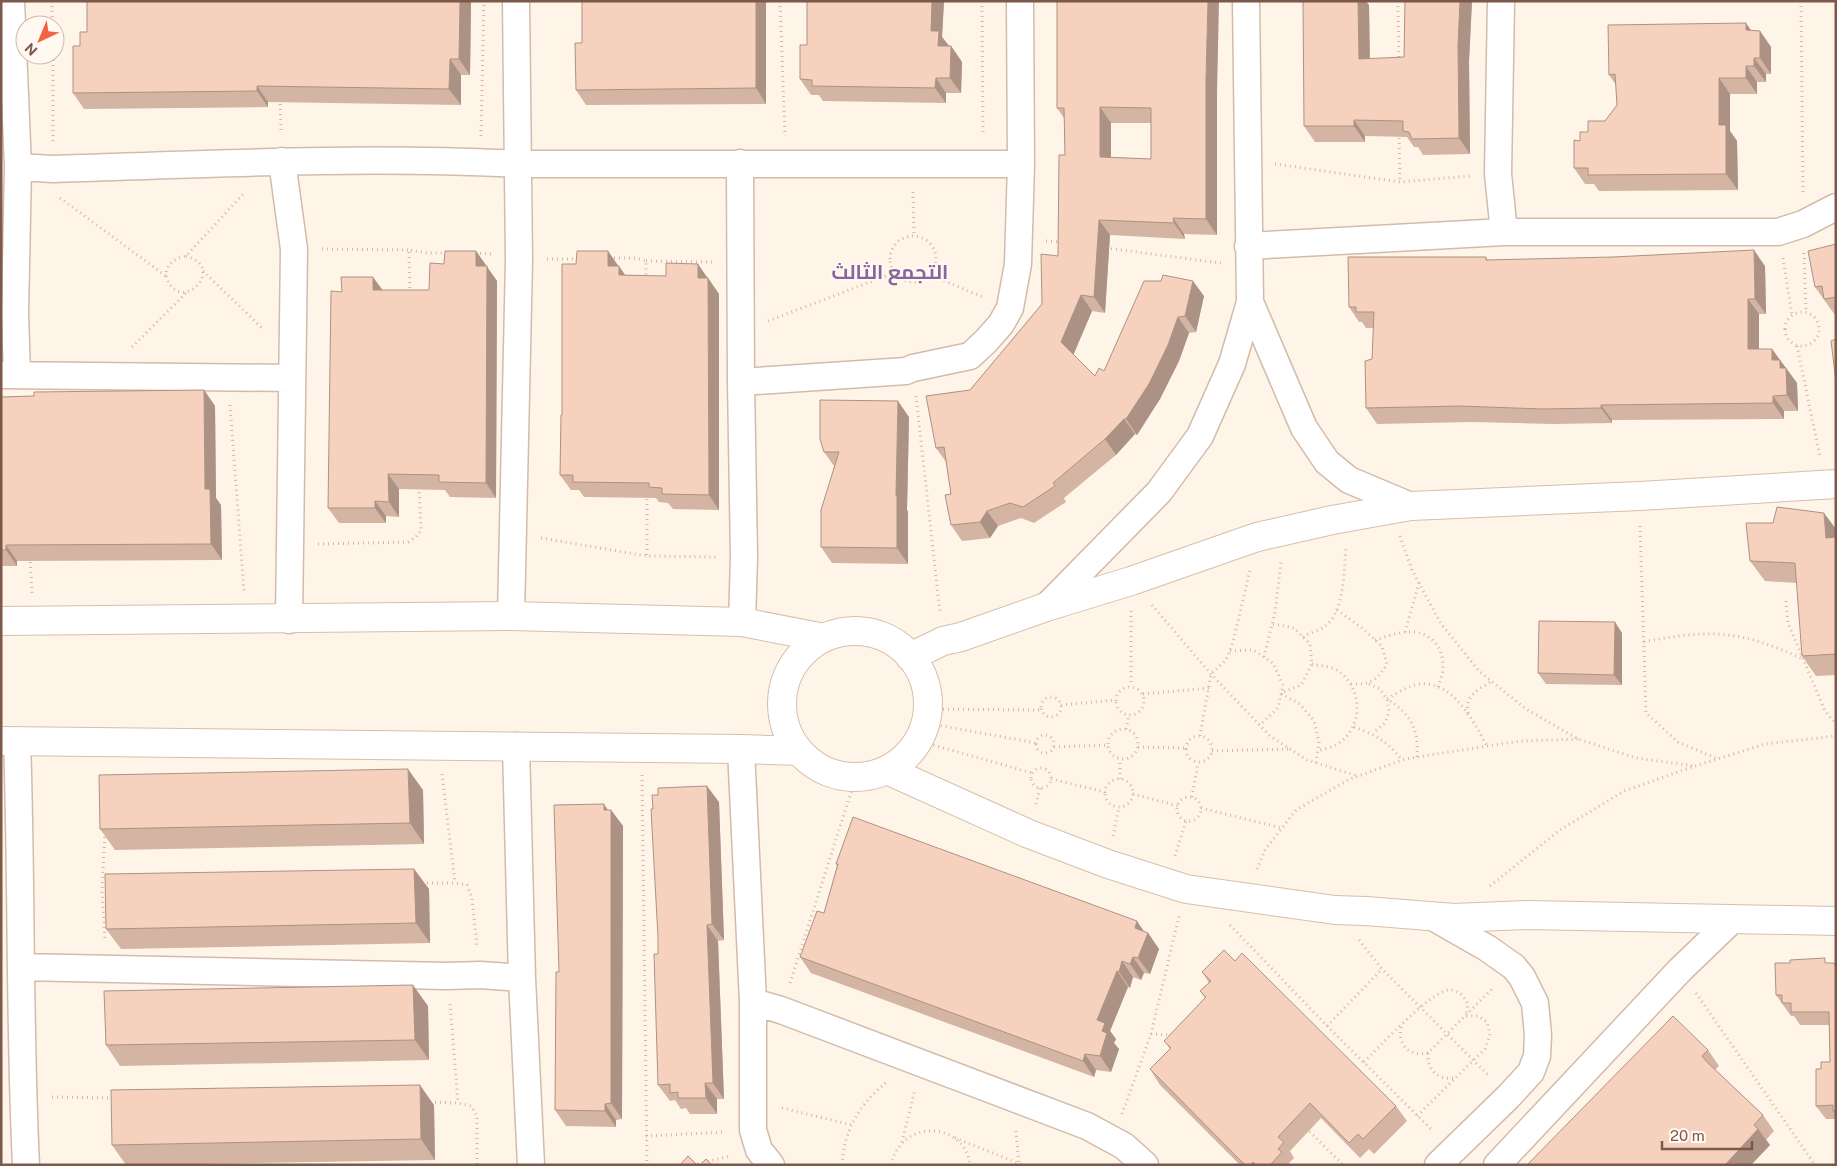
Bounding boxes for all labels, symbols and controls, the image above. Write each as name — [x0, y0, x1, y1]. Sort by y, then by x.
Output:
north arrow — [15, 15, 65, 65]
text: N — [21, 40, 40, 59]
district label: التجمع الثالث — [832, 260, 948, 286]
scale bar — [1662, 1118, 1752, 1150]
text: 20 m — [1670, 1127, 1705, 1144]

